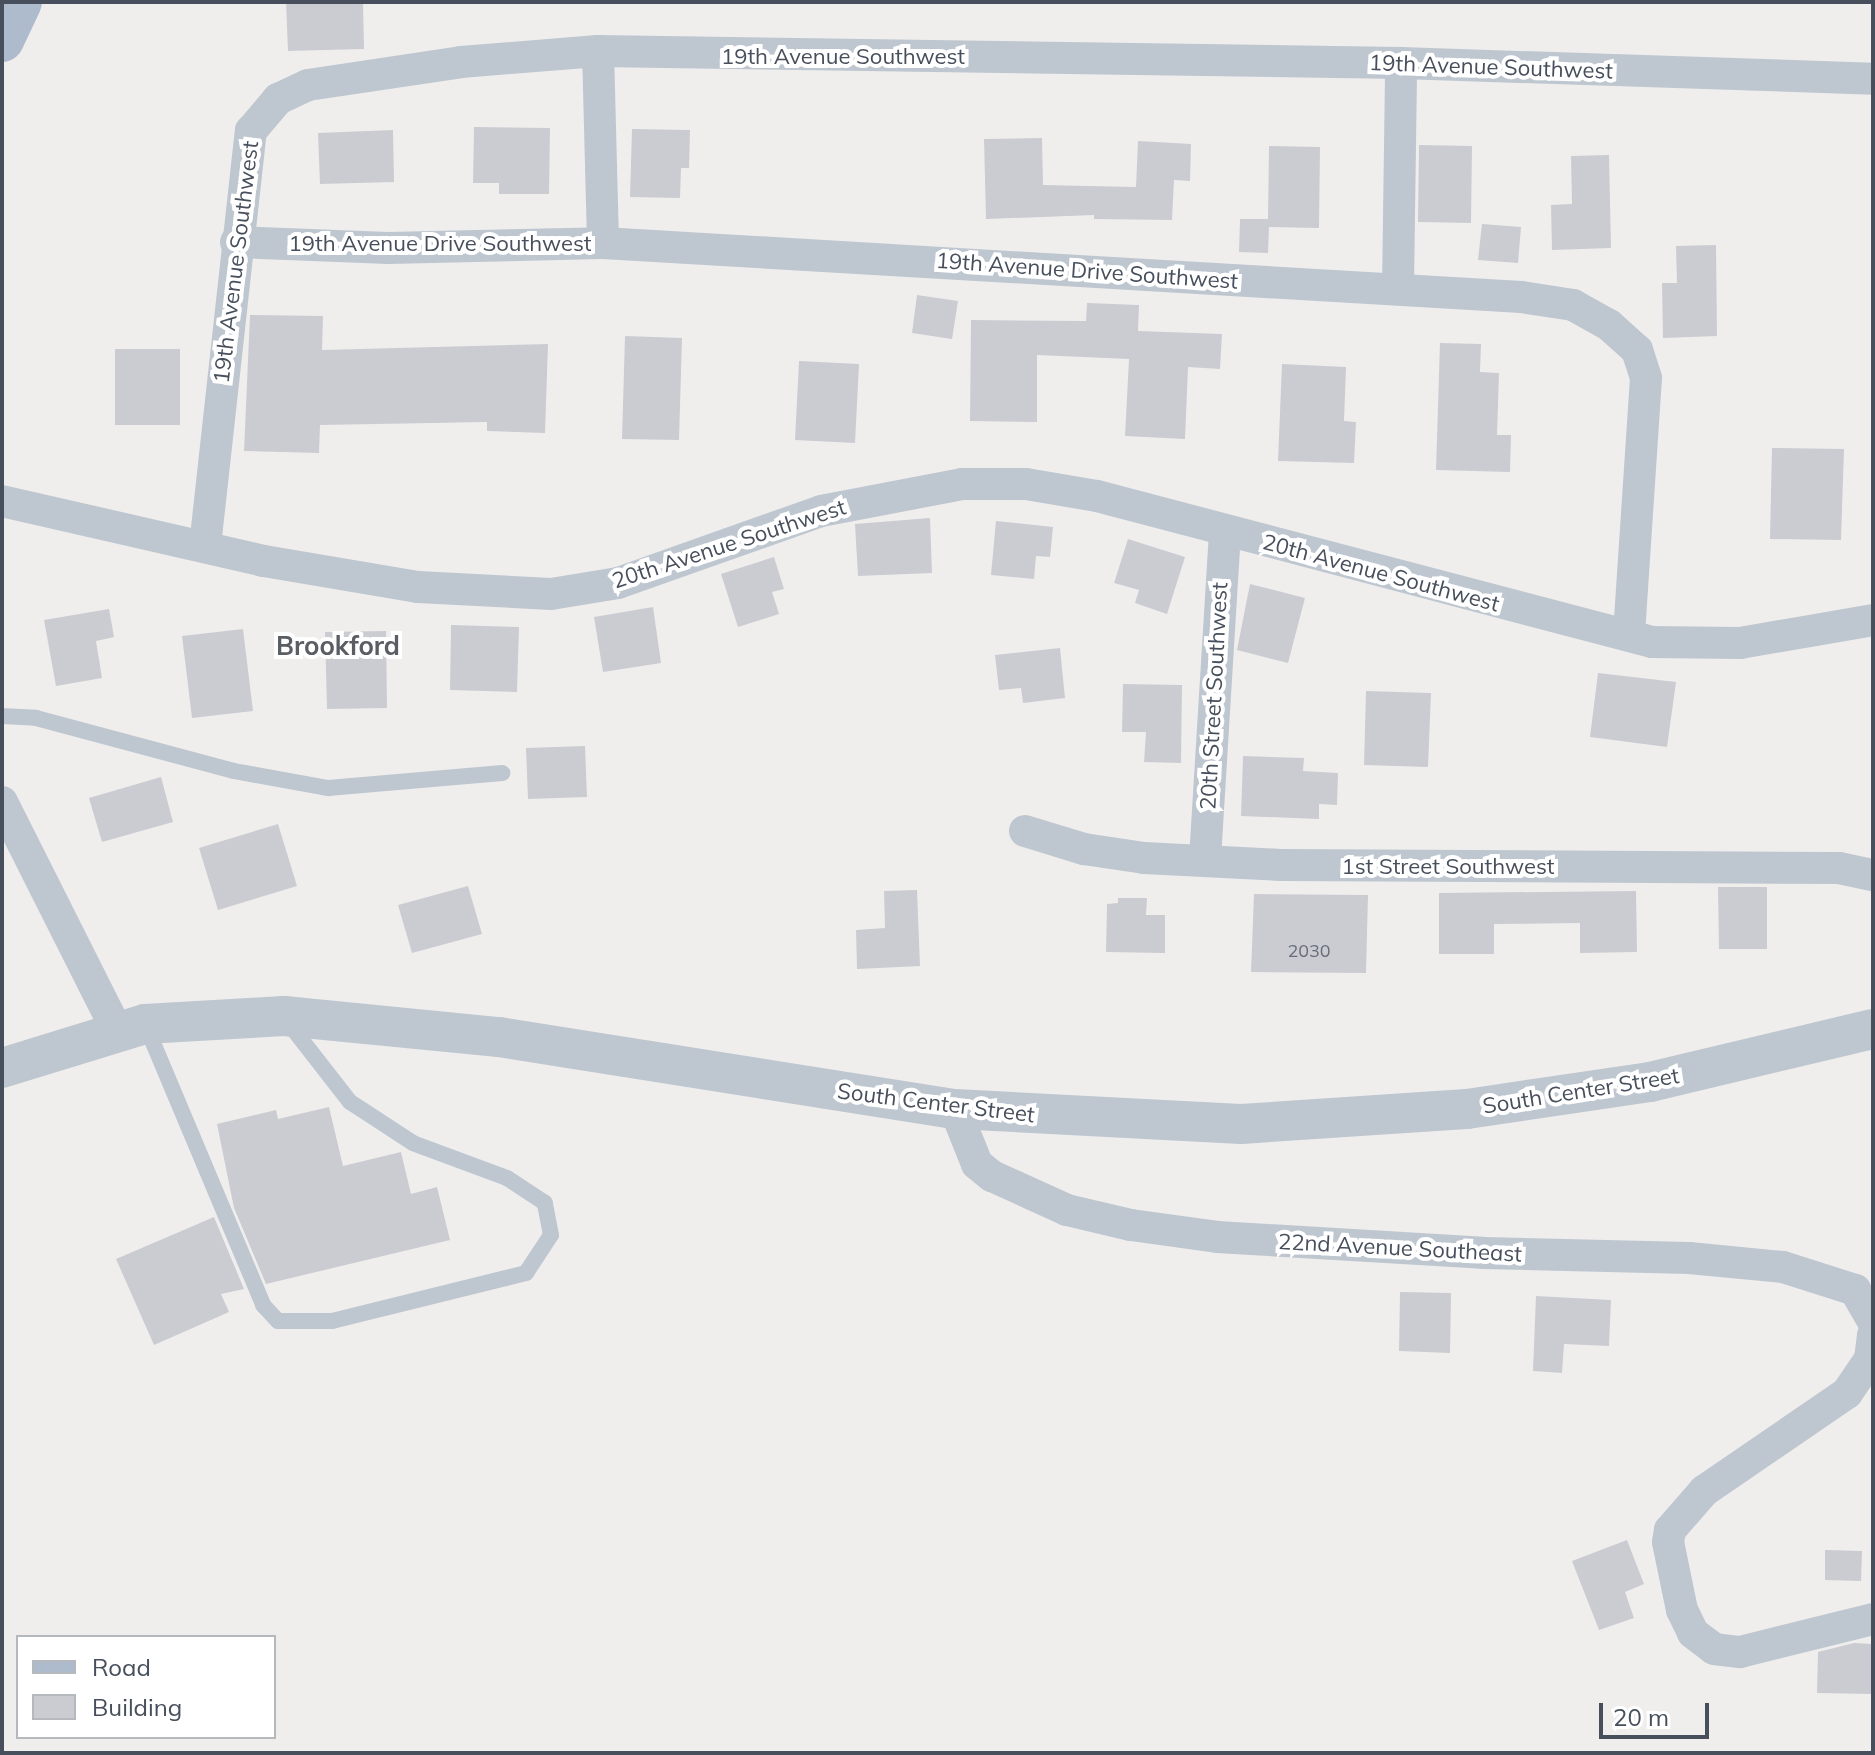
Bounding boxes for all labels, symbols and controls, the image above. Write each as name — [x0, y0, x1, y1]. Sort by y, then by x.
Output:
street label: 19th Avenue Southwest — [721, 44, 965, 70]
street label: 19th Avenue Southwest — [1369, 50, 1613, 84]
street label: 19th Avenue Southwest — [208, 139, 264, 385]
street label: 19th Avenue Drive Southwest — [289, 231, 591, 257]
street label: 19th Avenue Drive Southwest — [935, 247, 1239, 295]
street label: 20th Avenue Southwest — [609, 494, 849, 594]
street label: 20th Avenue Southwest — [1260, 529, 1502, 617]
street label: 20th Street Southwest — [1195, 581, 1233, 811]
district label: Brookford — [276, 630, 400, 662]
street label: 1st Street Southwest — [1342, 854, 1554, 880]
house number: 2030 — [1287, 940, 1331, 962]
street label: South Center Street — [1481, 1062, 1681, 1120]
street label: South Center Street — [836, 1078, 1036, 1128]
street label: 22nd Avenue Southeast — [1278, 1228, 1522, 1268]
legend — [16, 1635, 276, 1739]
text: Road — [92, 1652, 151, 1682]
scale bar — [1603, 1687, 1713, 1737]
text: Building — [92, 1692, 182, 1722]
text: 20 m — [1613, 1702, 1669, 1732]

